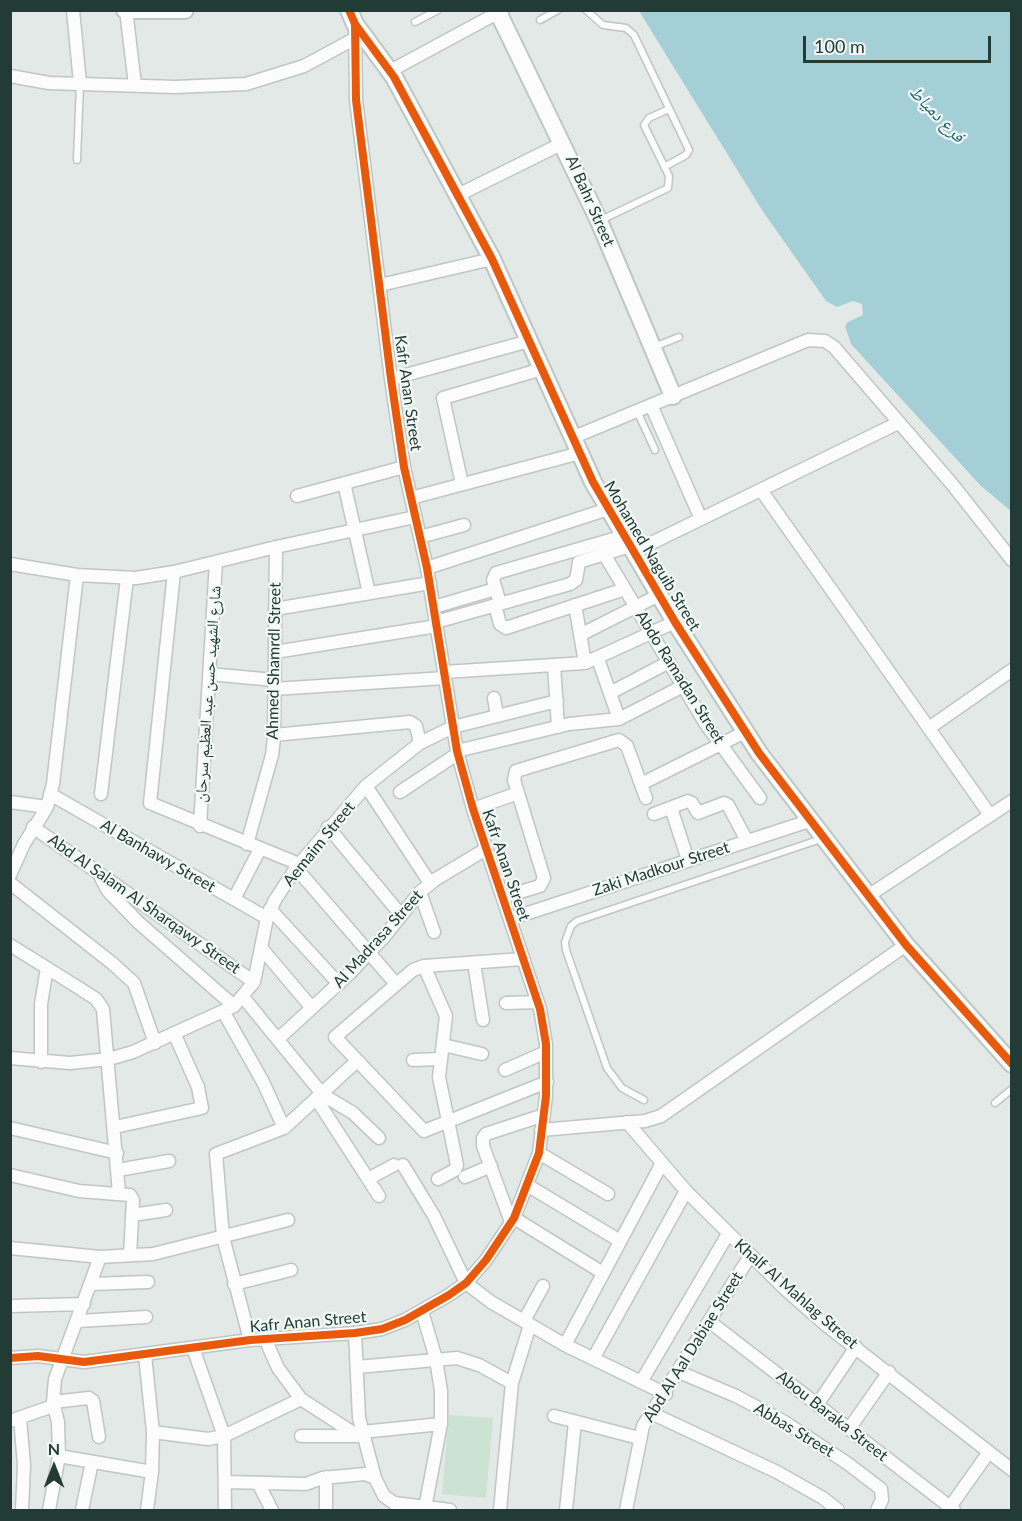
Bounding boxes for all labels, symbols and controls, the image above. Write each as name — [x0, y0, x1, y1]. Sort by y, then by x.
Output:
scale bar — [806, 24, 994, 62]
text: 100 m — [814, 35, 865, 57]
water label: فرع دمياط — [905, 81, 969, 147]
street label: Al Bahr Street — [561, 152, 619, 250]
street label: Kafr Anan Street — [390, 334, 426, 452]
street label: Mohamed Naguib Street — [600, 478, 704, 634]
street label: Ahmed Shamrdl Street — [263, 582, 285, 740]
street label: شارع الشهيد حسن عبد العظيم سرحان — [191, 585, 225, 803]
street label: Abdo Ramadan Street — [631, 607, 729, 747]
street label: Aemaim Street — [279, 798, 359, 890]
street label: Kafr Anan Street — [478, 807, 534, 923]
street label: Al Banhawy Street — [97, 815, 219, 897]
street label: Abd Al Salam Al Sharqawy Street — [44, 830, 244, 978]
street label: Zaki Madkour Street — [590, 838, 732, 900]
street label: Al Madrasa Street — [329, 886, 427, 992]
street label: Khalf Al Mahlag Street — [730, 1235, 862, 1353]
street label: Abd Al Aal Dabiae Street — [639, 1268, 747, 1426]
street label: Kafr Anan Street — [249, 1307, 367, 1337]
street label: Abou Baraka Street — [773, 1367, 891, 1465]
street label: Abbas Street — [751, 1399, 837, 1461]
north arrow — [24, 1437, 84, 1497]
text: N — [48, 1439, 60, 1458]

